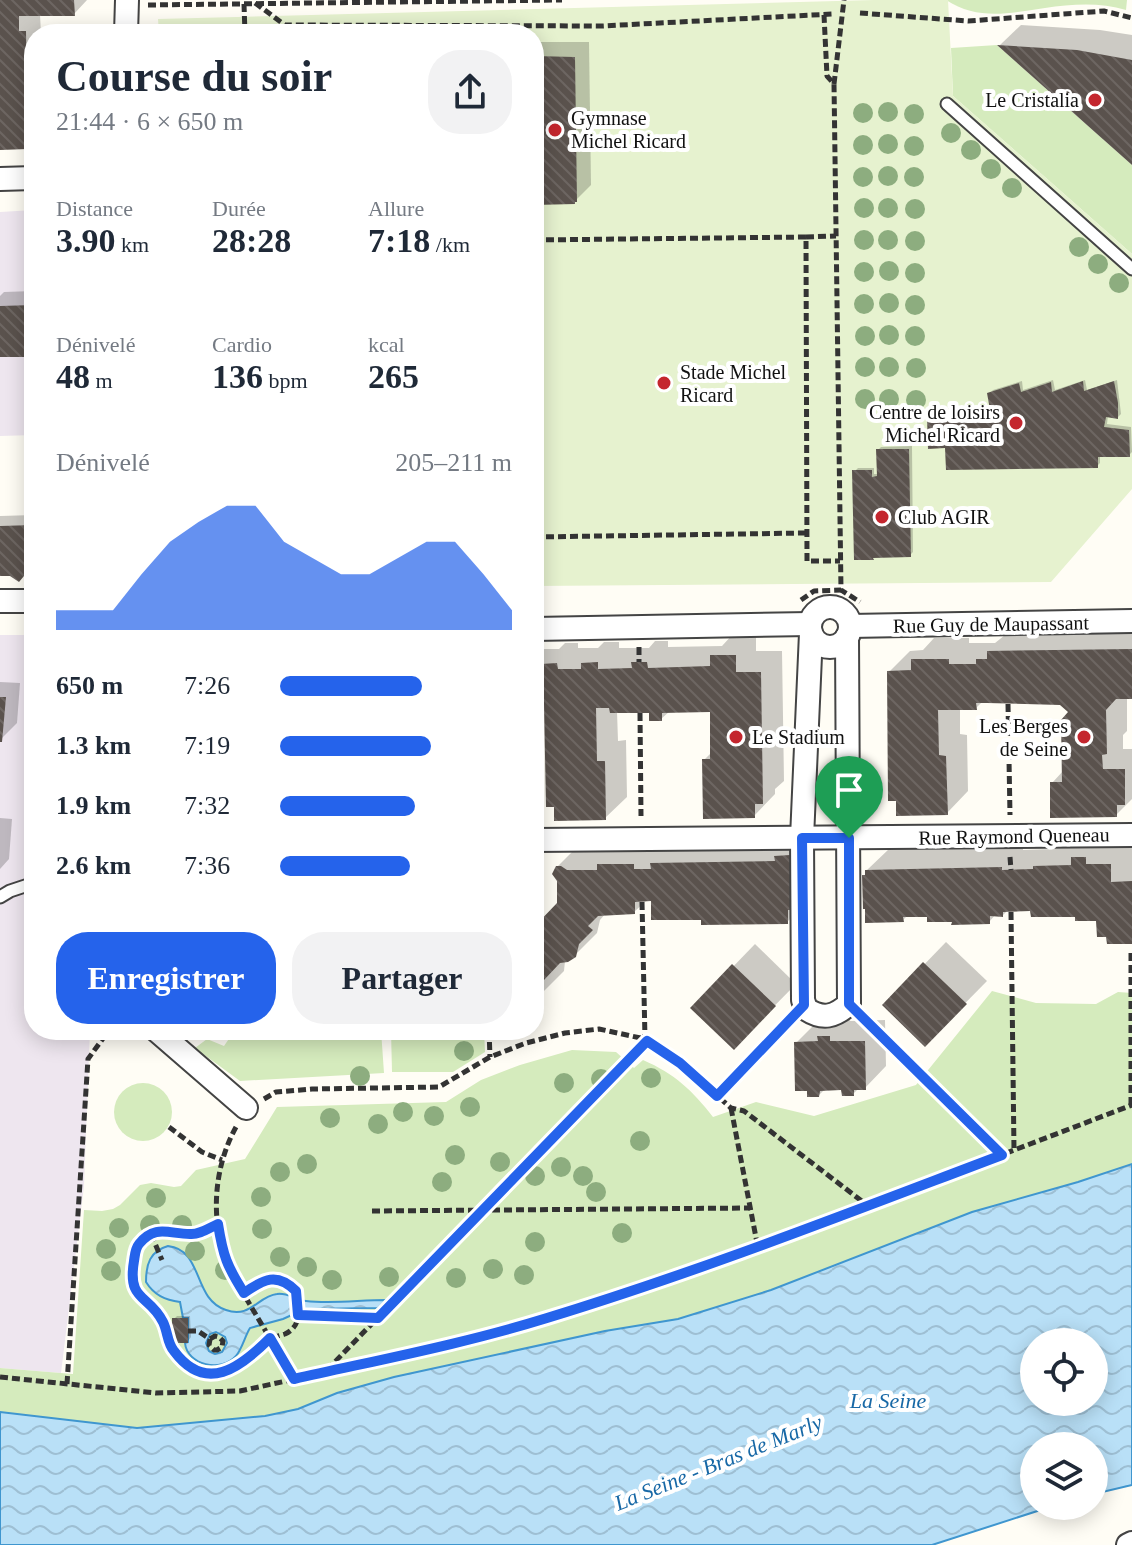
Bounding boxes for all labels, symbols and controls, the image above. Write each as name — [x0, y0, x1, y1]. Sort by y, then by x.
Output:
button: share — [428, 50, 512, 134]
text: Course du soir — [56, 52, 332, 101]
place label: Le Cristalia — [985, 89, 1079, 111]
marker: Le Cristalia — [1086, 91, 1104, 109]
text: 21:44 · 6 × 650 m — [56, 107, 243, 136]
place label: Gymnase Michel Ricard — [571, 107, 686, 152]
marker: Gymnase Michel Ricard — [546, 121, 564, 139]
text: Distance — [56, 196, 133, 221]
text: Durée — [212, 196, 266, 221]
text: Allure — [368, 196, 424, 221]
text: 3.90 — [56, 222, 116, 259]
text: 28:28 — [212, 222, 291, 259]
text: 7:18 — [368, 222, 430, 259]
text: km — [116, 232, 149, 257]
text: /km — [430, 232, 470, 257]
text: Dénivelé — [56, 332, 135, 357]
text: Cardio — [212, 332, 272, 357]
text: kcal — [368, 332, 405, 357]
text: 48 — [56, 358, 90, 395]
text: 136 — [212, 358, 263, 395]
text: 265 — [368, 358, 419, 395]
place label: Stade Michel Ricard — [680, 361, 787, 406]
text: m — [90, 368, 113, 393]
text: bpm — [263, 368, 308, 393]
marker: Stade Michel Ricard — [655, 374, 673, 392]
place label: Centre de loisirs Michel Ricard — [869, 401, 1000, 446]
marker: Centre de loisirs Michel Ricard — [1007, 414, 1025, 432]
text: Dénivelé — [56, 448, 150, 477]
text: 205–211 m — [395, 448, 512, 477]
place label: Club AGIR — [898, 506, 990, 528]
marker: Club AGIR — [873, 508, 891, 526]
street label: Rue Guy de Maupassant — [893, 611, 1090, 638]
text: 650 m — [56, 671, 123, 700]
text: 7:26 — [184, 671, 230, 700]
place label: Les Berges de Seine — [979, 715, 1068, 760]
place label: Le Stadium — [752, 726, 845, 748]
marker: Le Stadium — [727, 728, 745, 746]
marker: Les Berges de Seine — [1075, 728, 1093, 746]
text: 1.3 km — [56, 731, 131, 760]
text: 7:19 — [184, 731, 230, 760]
pin — [815, 756, 883, 838]
icon: arrive — [827, 768, 871, 812]
text: 1.9 km — [56, 791, 131, 820]
text: 7:32 — [184, 791, 230, 820]
street label: Rue Raymond Queneau — [918, 823, 1110, 850]
text: 2.6 km — [56, 851, 131, 880]
text: 7:36 — [184, 851, 230, 880]
button: Enregistrer — [56, 932, 276, 1024]
button: Partager — [292, 932, 512, 1024]
map controls — [1020, 1328, 1108, 1520]
button: locate — [1020, 1328, 1108, 1416]
water label: La Seine — [849, 1388, 926, 1413]
water label: La Seine - Bras de Marly — [610, 1409, 826, 1516]
button: layers — [1020, 1432, 1108, 1520]

